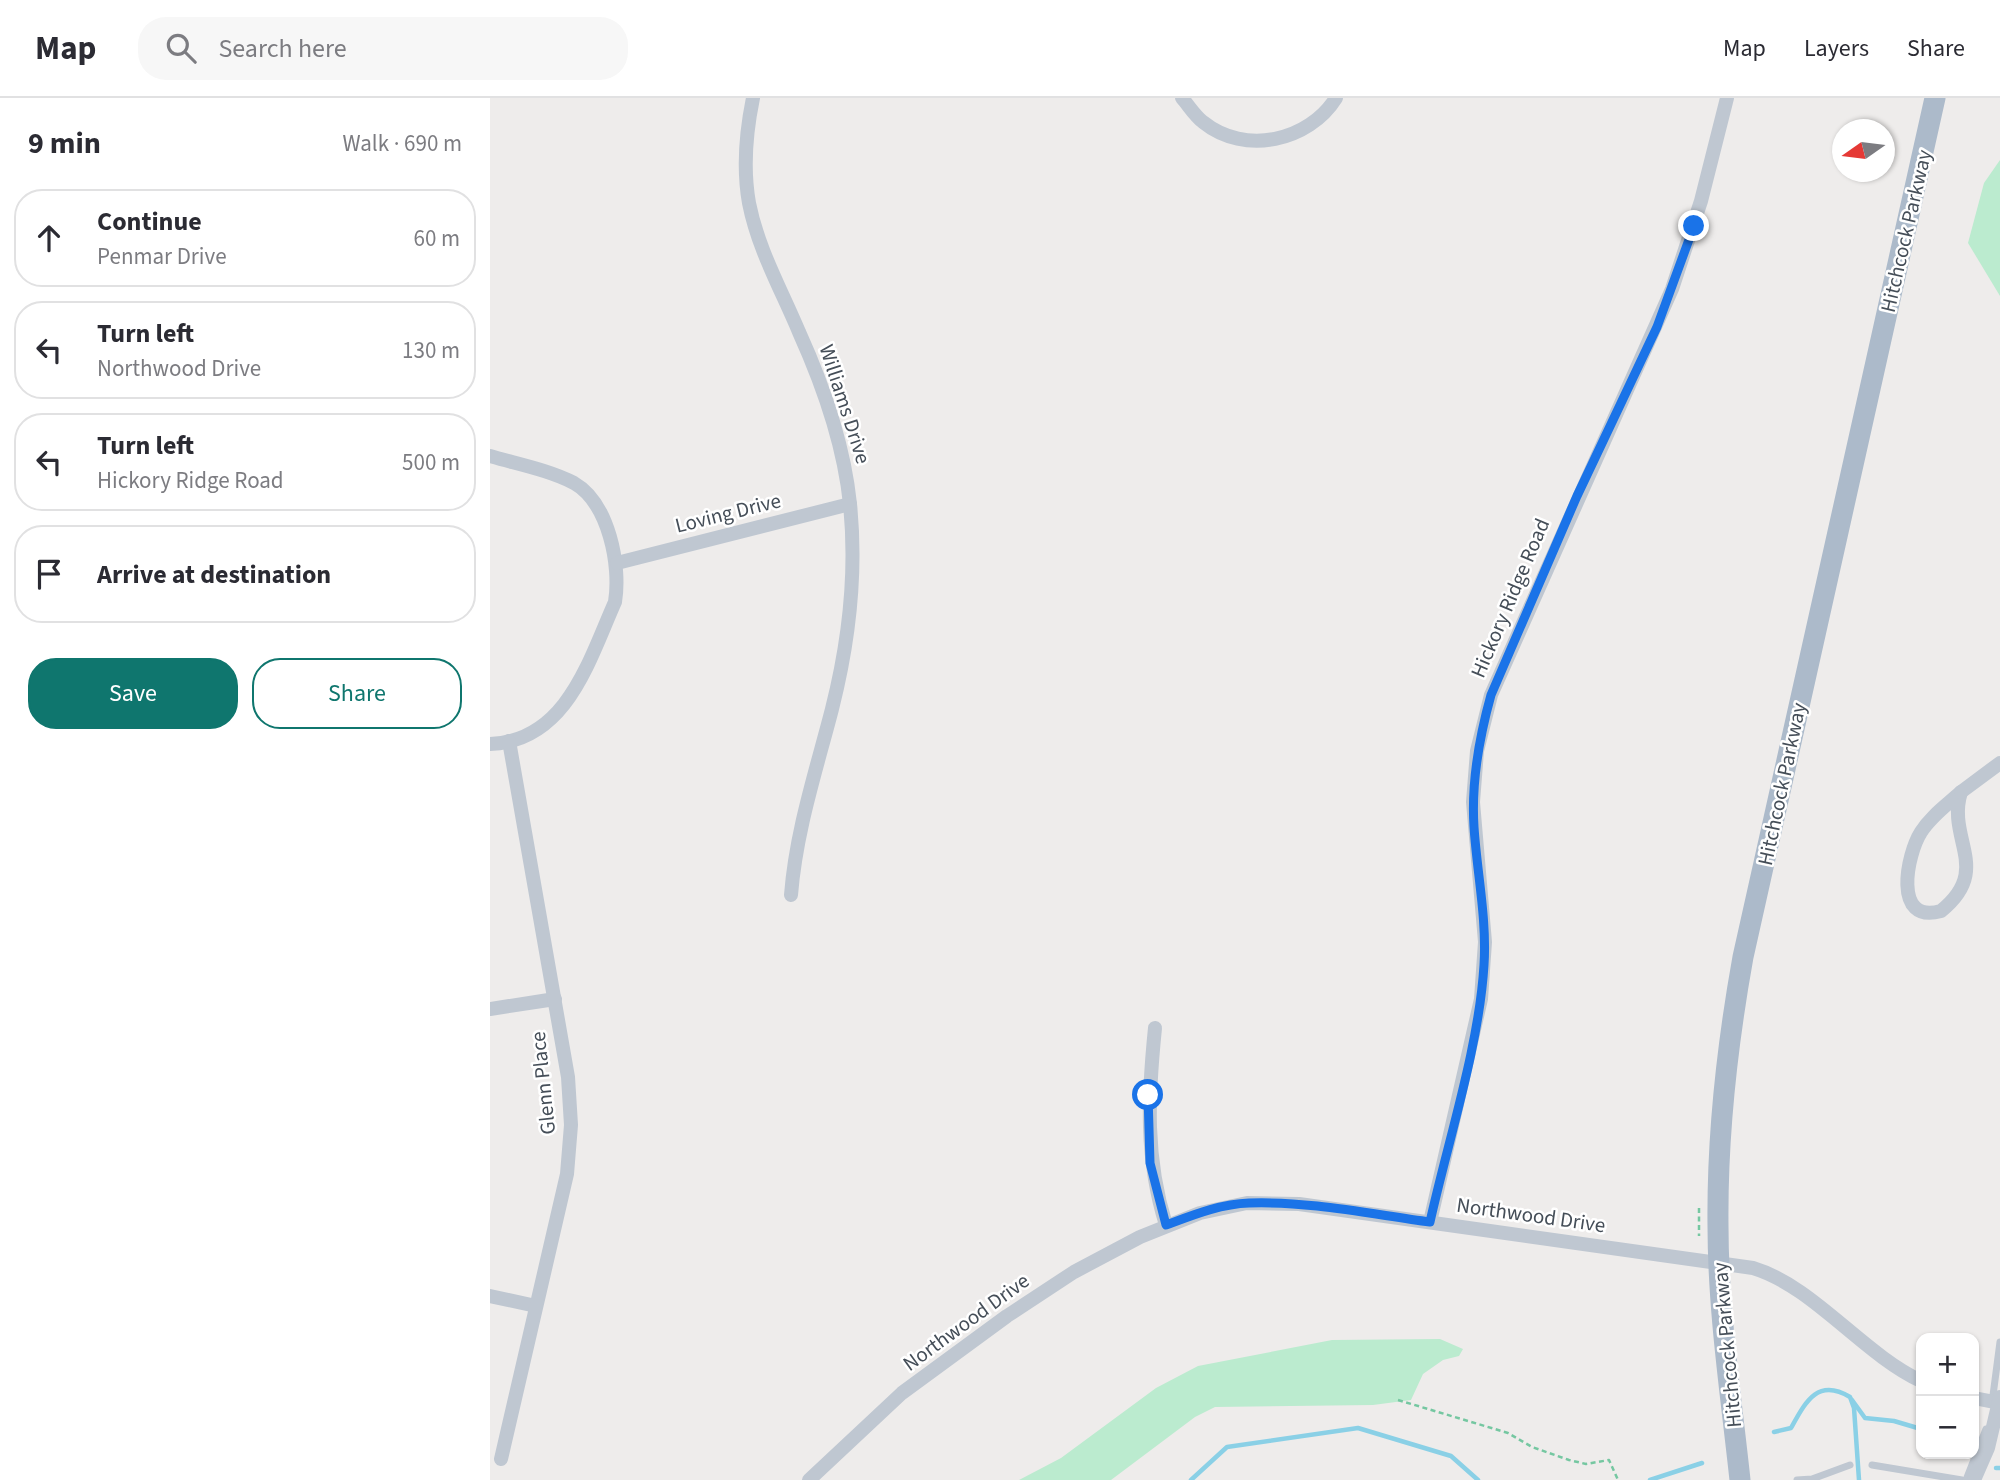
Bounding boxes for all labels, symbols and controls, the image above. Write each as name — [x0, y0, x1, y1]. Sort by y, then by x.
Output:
search box — [138, 17, 628, 80]
text: Map — [35, 25, 96, 72]
icon: search — [162, 29, 200, 67]
text: Search here — [218, 30, 347, 67]
text: Map — [1723, 31, 1766, 66]
text: Layers — [1804, 31, 1869, 66]
text: Share — [1907, 31, 1965, 66]
north arrow — [1832, 119, 1895, 182]
text: 9 min — [28, 122, 101, 165]
text: Walk · 690 m — [343, 127, 462, 160]
street label: Hitchcock Parkway — [1873, 147, 1939, 315]
text: Continue — [97, 203, 202, 240]
route end — [1678, 210, 1709, 241]
icon: ahead — [30, 219, 68, 257]
text: 60 m — [413, 222, 460, 255]
text: Penmar Drive — [97, 240, 227, 273]
text: Turn left — [97, 315, 194, 352]
icon: left — [30, 331, 68, 369]
text: 130 m — [402, 334, 460, 367]
street label: Williams Drive — [812, 340, 878, 468]
text: Northwood Drive — [97, 352, 261, 385]
text: Turn left — [97, 427, 194, 464]
icon: left — [30, 443, 68, 481]
text: 500 m — [402, 446, 460, 479]
text: Hickory Ridge Road — [97, 464, 284, 497]
street label: Loving Drive — [672, 485, 784, 541]
street label: Hickory Ridge Road — [1463, 514, 1557, 682]
icon: arrive — [30, 555, 68, 593]
text: Arrive at destination — [97, 556, 331, 593]
button: Save — [28, 658, 238, 729]
button: Share — [252, 658, 462, 729]
street label: Hitchcock Parkway — [1750, 700, 1814, 868]
street label: Glenn Place — [523, 1030, 563, 1136]
route start — [1132, 1079, 1163, 1110]
street label: Northwood Drive — [1455, 1190, 1607, 1240]
street label: Hitchcock Parkway — [1705, 1261, 1749, 1429]
street label: Northwood Drive — [897, 1266, 1035, 1378]
map controls — [1916, 1333, 1979, 1459]
button: + — [1916, 1333, 1979, 1396]
button: − — [1916, 1396, 1979, 1459]

